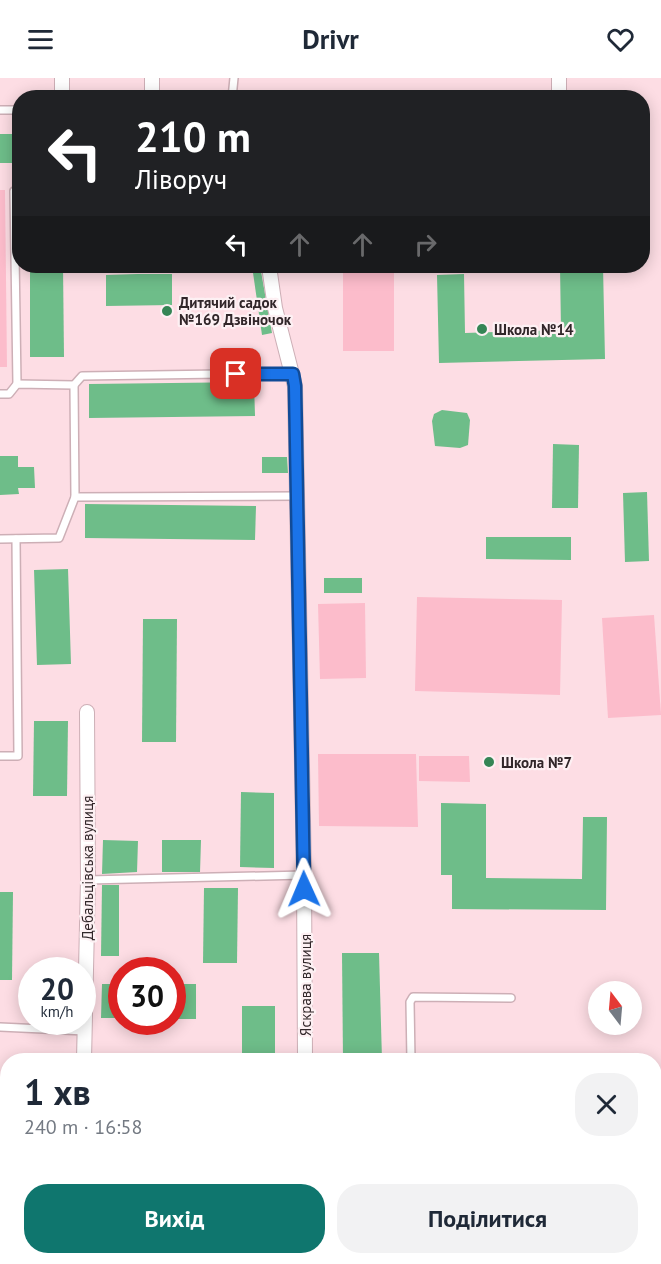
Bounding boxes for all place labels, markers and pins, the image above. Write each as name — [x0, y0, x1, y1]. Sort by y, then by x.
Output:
place label: Дитячий садок №169 Дзвіночок — [179, 293, 292, 329]
marker: Дитячий садок №169 Дзвіночок — [160, 304, 174, 318]
place label: Школа №14 — [494, 320, 574, 339]
marker: Школа №14 — [475, 322, 489, 336]
pin — [210, 348, 261, 399]
place label: Школа №7 — [501, 753, 572, 772]
marker: Школа №7 — [482, 755, 496, 769]

